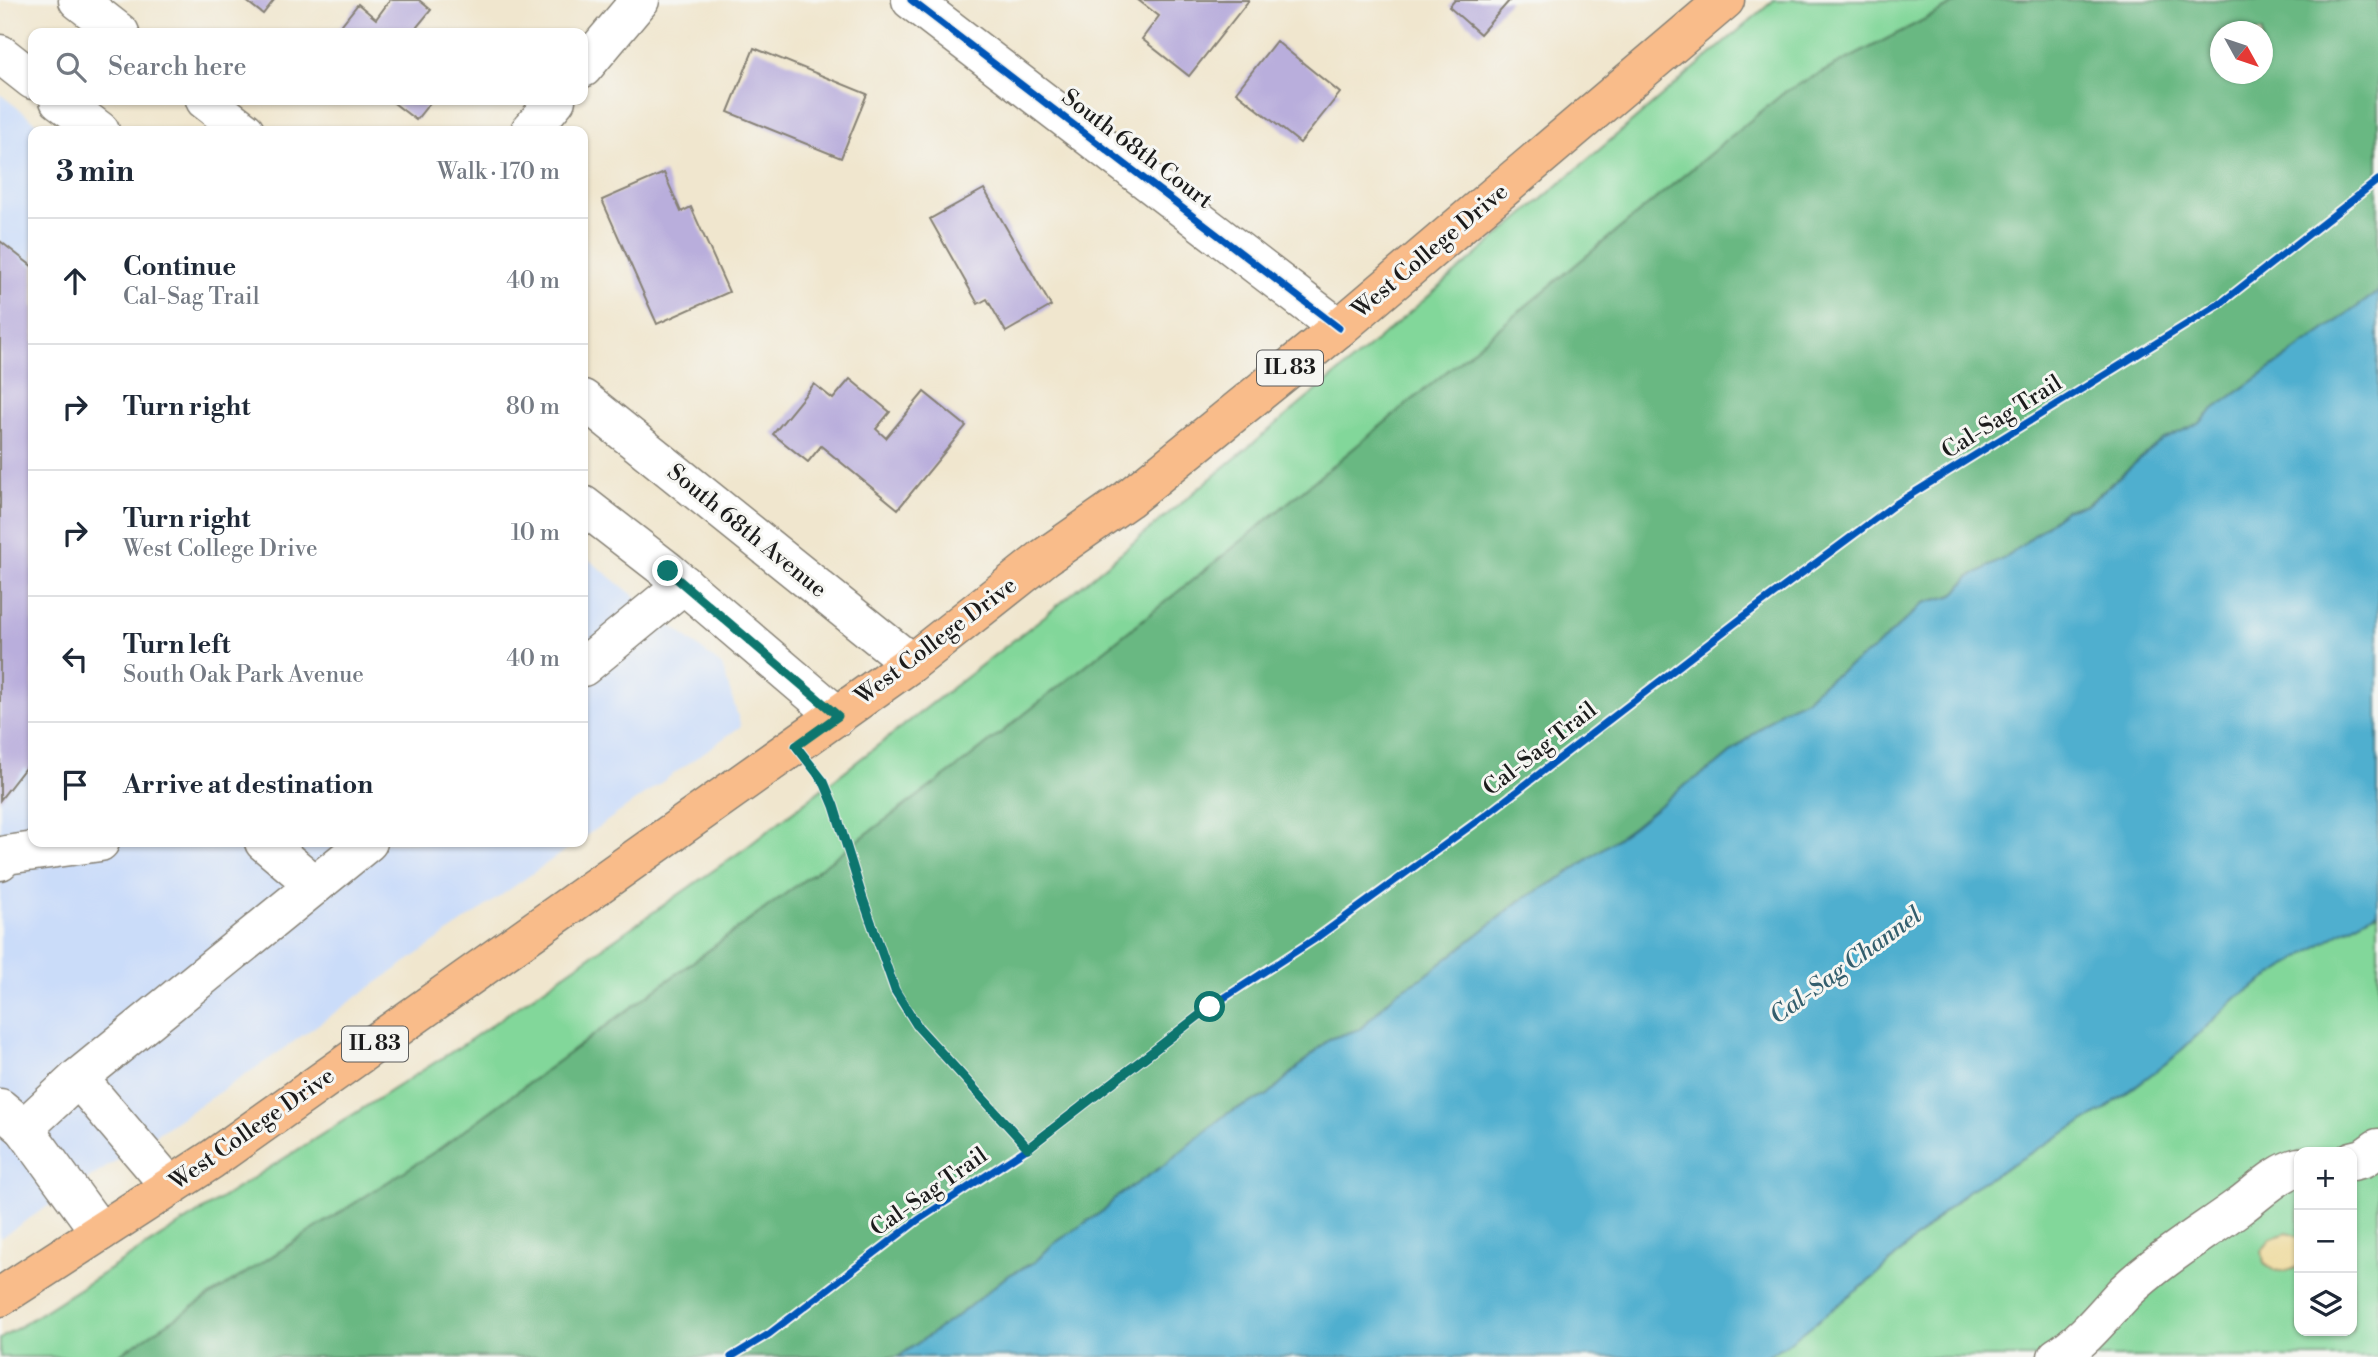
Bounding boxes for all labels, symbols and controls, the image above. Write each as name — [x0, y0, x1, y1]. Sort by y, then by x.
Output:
north arrow — [2210, 21, 2273, 84]
search box — [28, 28, 588, 105]
icon: search — [52, 48, 90, 86]
text: Search here — [108, 51, 247, 83]
street label: South 68th Court — [1056, 83, 1218, 215]
text: 3 min — [56, 153, 134, 191]
text: Walk · 170 m — [437, 158, 560, 186]
street label: West College Drive — [1346, 178, 1514, 325]
text: Continue — [123, 251, 236, 283]
icon: ahead — [56, 262, 94, 300]
text: 40 m — [506, 267, 560, 295]
text: Cal-Sag Trail — [123, 283, 259, 311]
road number: IL 83 — [1257, 350, 1323, 386]
street label: Cal-Sag Trail — [1937, 369, 2067, 465]
icon: right — [56, 388, 94, 426]
text: Turn right — [123, 391, 251, 423]
text: 80 m — [506, 393, 560, 421]
street label: South 68th Avenue — [662, 458, 832, 604]
text: Turn right — [123, 503, 251, 535]
icon: right — [56, 514, 94, 552]
text: 10 m — [511, 519, 560, 547]
text: West College Drive — [123, 535, 318, 563]
route end — [652, 555, 683, 586]
street label: West College Drive — [849, 571, 1022, 711]
text: Turn left — [123, 629, 231, 661]
icon: left — [56, 640, 94, 678]
text: 40 m — [506, 645, 560, 673]
text: South Oak Park Avenue — [123, 661, 364, 689]
street label: Cal-Sag Trail — [1478, 696, 1603, 802]
icon: arrive — [56, 766, 94, 804]
text: Arrive at destination — [123, 769, 373, 801]
water label: Cal-Sag Channel — [1764, 901, 1928, 1031]
route start — [1194, 991, 1225, 1022]
road number: IL 83 — [342, 1026, 408, 1062]
street label: West College Drive — [163, 1062, 340, 1197]
street label: Cal-Sag Trail — [865, 1141, 993, 1243]
map controls — [2294, 1147, 2357, 1336]
button: + — [2294, 1147, 2357, 1210]
button: − — [2294, 1210, 2357, 1273]
button: layers — [2294, 1273, 2357, 1336]

